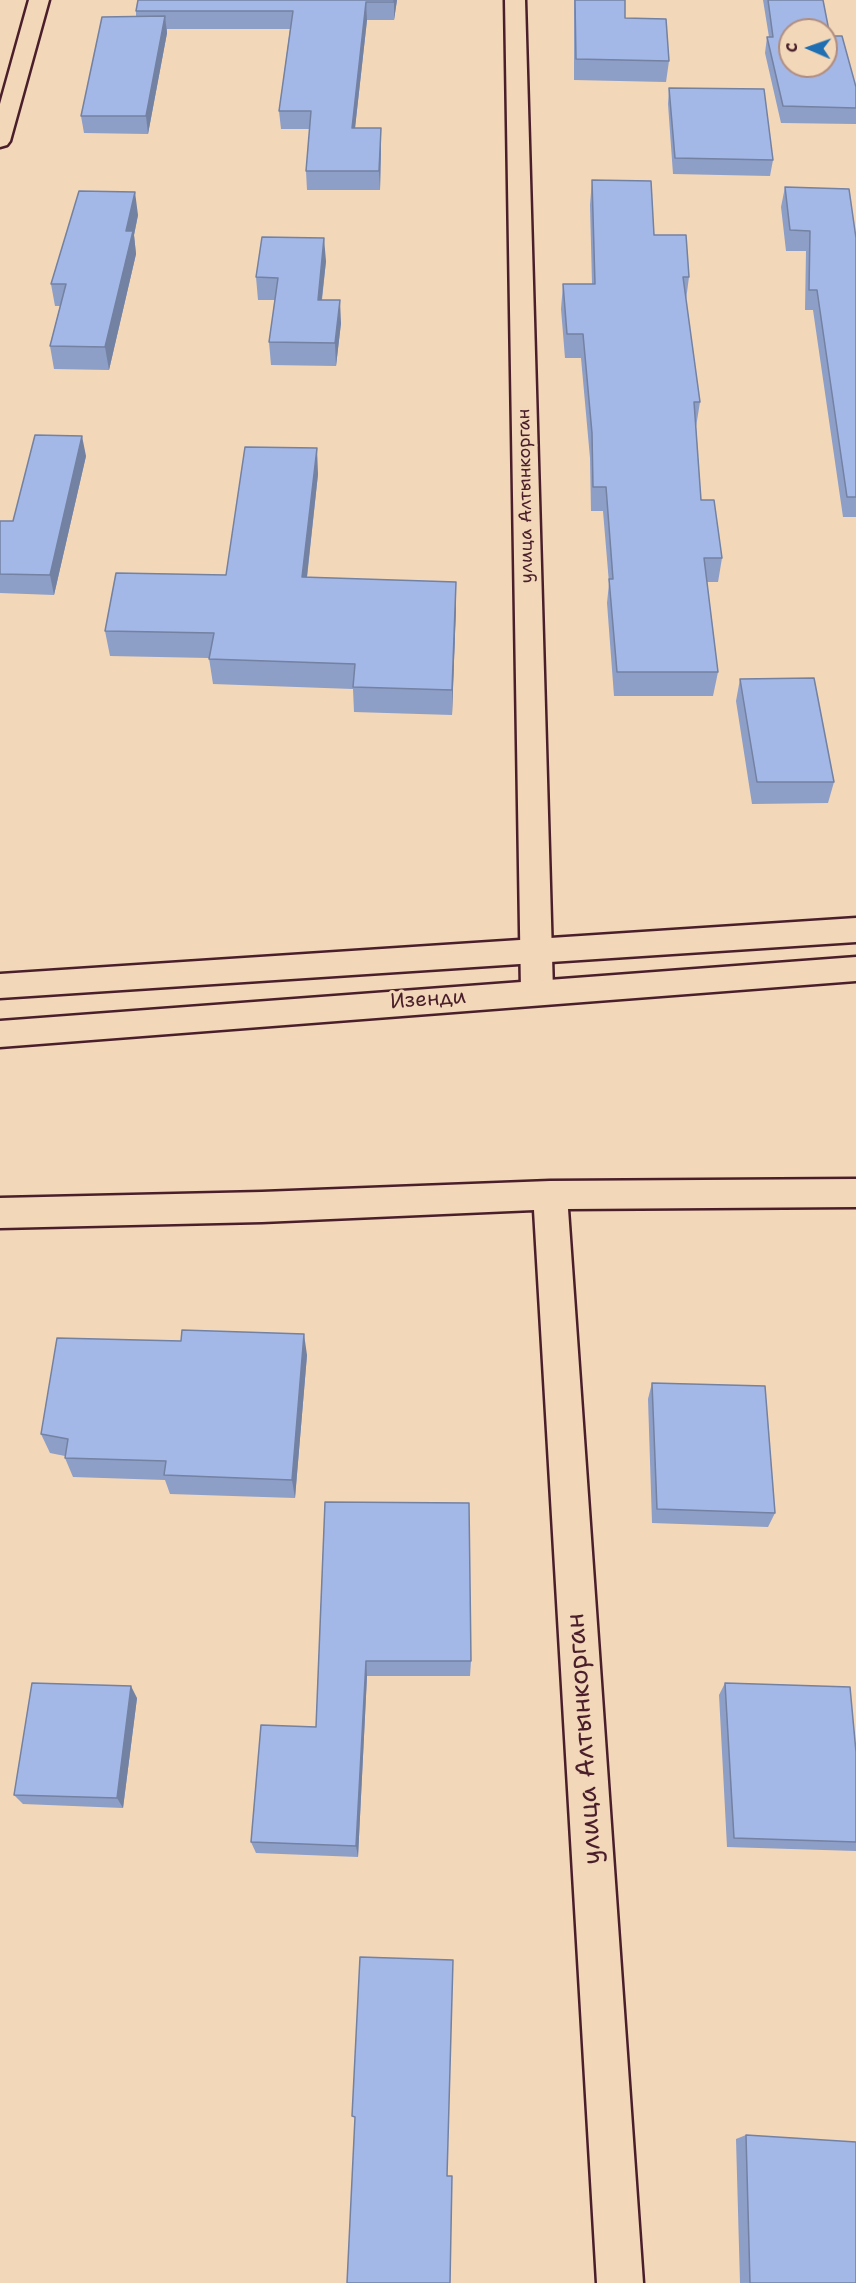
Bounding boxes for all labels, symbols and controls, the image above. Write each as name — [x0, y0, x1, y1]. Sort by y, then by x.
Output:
north arrow — [778, 18, 838, 78]
text: С — [781, 42, 802, 53]
street label: улица Алтынкорган — [514, 409, 538, 583]
street label: Изенди — [389, 985, 467, 1015]
street label: улица Алтынкорган — [561, 1612, 609, 1866]

